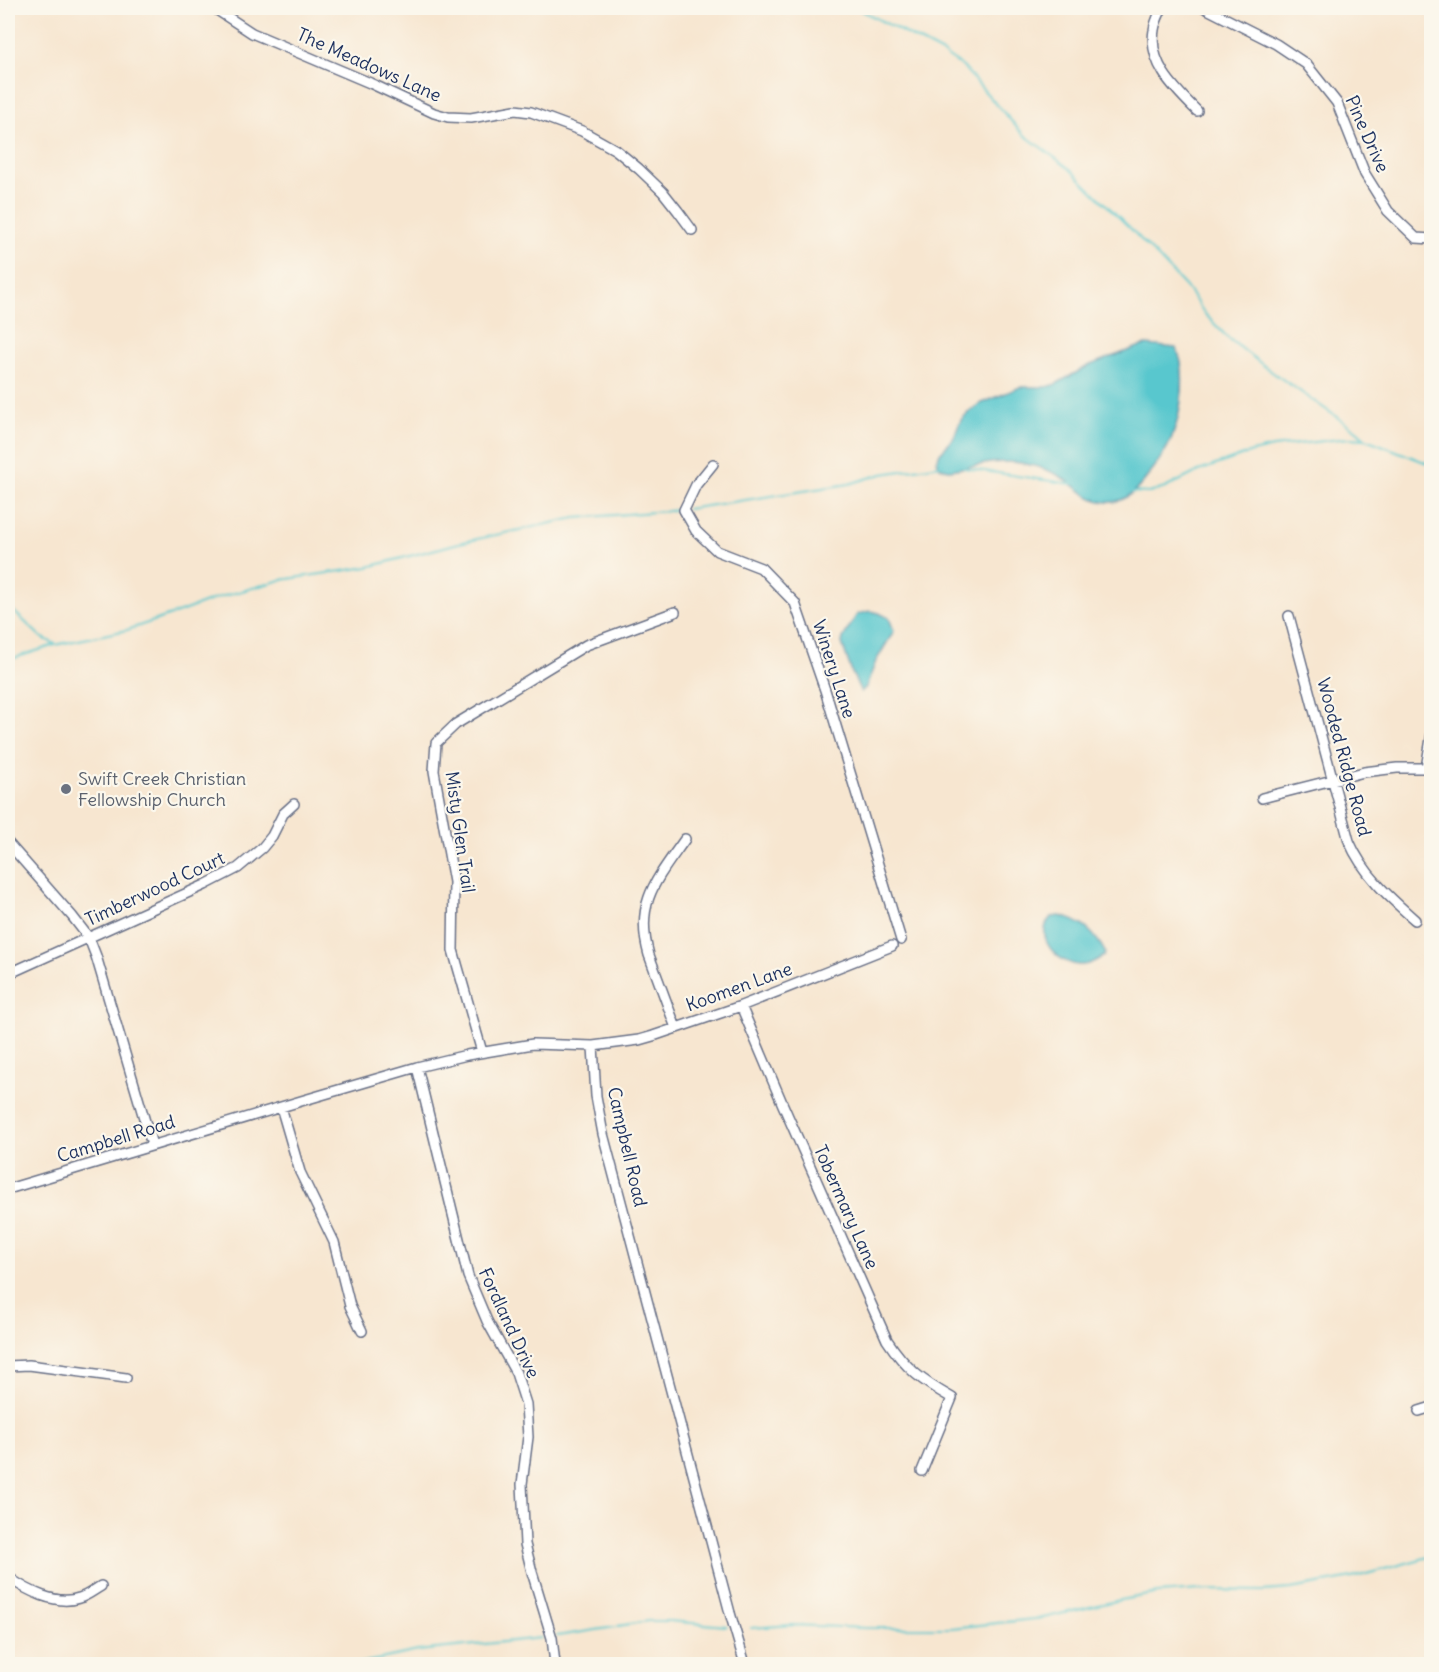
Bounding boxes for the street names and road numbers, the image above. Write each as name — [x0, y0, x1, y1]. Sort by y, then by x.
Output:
street label: The Meadows Lane — [293, 22, 445, 107]
street label: Pine Drive — [1340, 92, 1395, 176]
street label: Winery Lane — [808, 617, 861, 721]
street label: Wooded Ridge Road — [1312, 675, 1377, 839]
street label: Misty Glen Trail — [441, 770, 480, 894]
street label: Timberwood Court — [81, 846, 228, 931]
street label: Koomen Lane — [683, 957, 795, 1016]
street label: Campbell Road — [603, 1085, 653, 1209]
street label: Campbell Road — [54, 1110, 178, 1167]
street label: Tobermary Lane — [809, 1141, 884, 1272]
street label: Fordland Drive — [474, 1264, 545, 1382]

